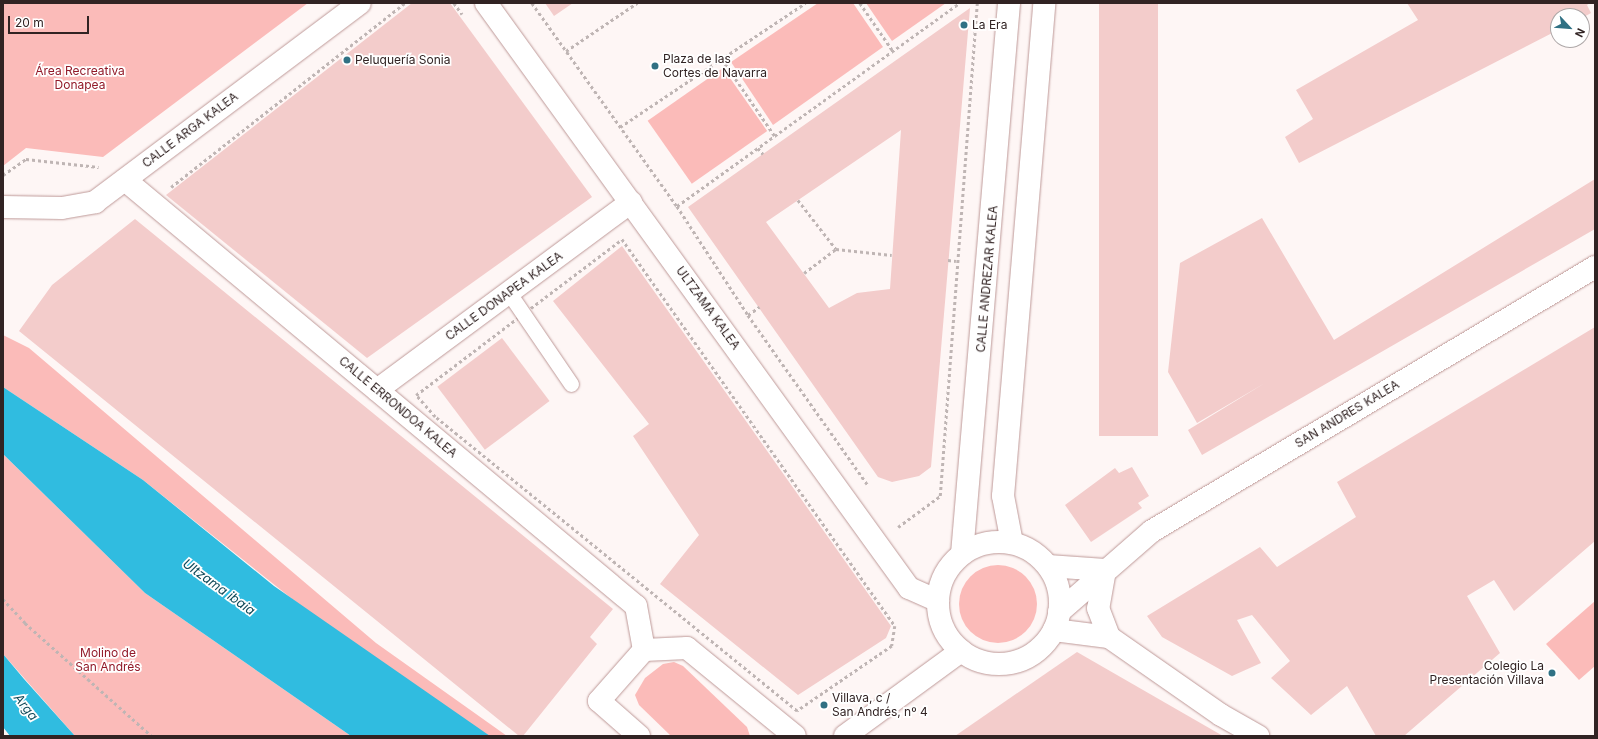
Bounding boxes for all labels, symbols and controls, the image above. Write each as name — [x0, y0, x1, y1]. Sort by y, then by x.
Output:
scale bar — [10, 8, 91, 34]
north arrow — [1550, 8, 1590, 48]
text: 20 m — [15, 15, 44, 30]
place label: La Era — [972, 18, 1007, 32]
marker: La Era — [959, 20, 969, 30]
text: N — [1572, 26, 1588, 40]
place label: Plaza de las Cortes de Navarra — [663, 52, 767, 80]
place label: Peluquería Sonia — [355, 53, 450, 67]
marker: Peluquería Sonia — [342, 55, 352, 65]
marker: Plaza de las Cortes de Navarra — [650, 61, 660, 71]
park label: Área Recreativa Donapea — [35, 64, 125, 92]
street label: CALLE ARGA KALEA — [139, 89, 241, 171]
street label: CALLE ANDREZAR KALEA — [973, 205, 1001, 353]
street label: CALLE DONAPEA KALEA — [443, 249, 565, 343]
street label: ULTZAMA KALEA — [673, 264, 743, 352]
street label: CALLE ERRONDOA KALEA — [336, 353, 460, 461]
street label: SAN ANDRES KALEA — [1292, 377, 1402, 451]
water label: Ultzama ibaia — [180, 556, 258, 618]
park label: Molino de San Andrés — [75, 646, 141, 674]
place label: Colegio La Presentación Villava — [1429, 659, 1544, 687]
marker: Colegio La Presentación Villava — [1547, 668, 1557, 678]
water label: Arga — [11, 691, 41, 723]
place label: Villava, c / San Andrés, nº 4 — [832, 691, 928, 719]
marker: Villava, c / San Andrés, nº 4 — [819, 700, 829, 710]

